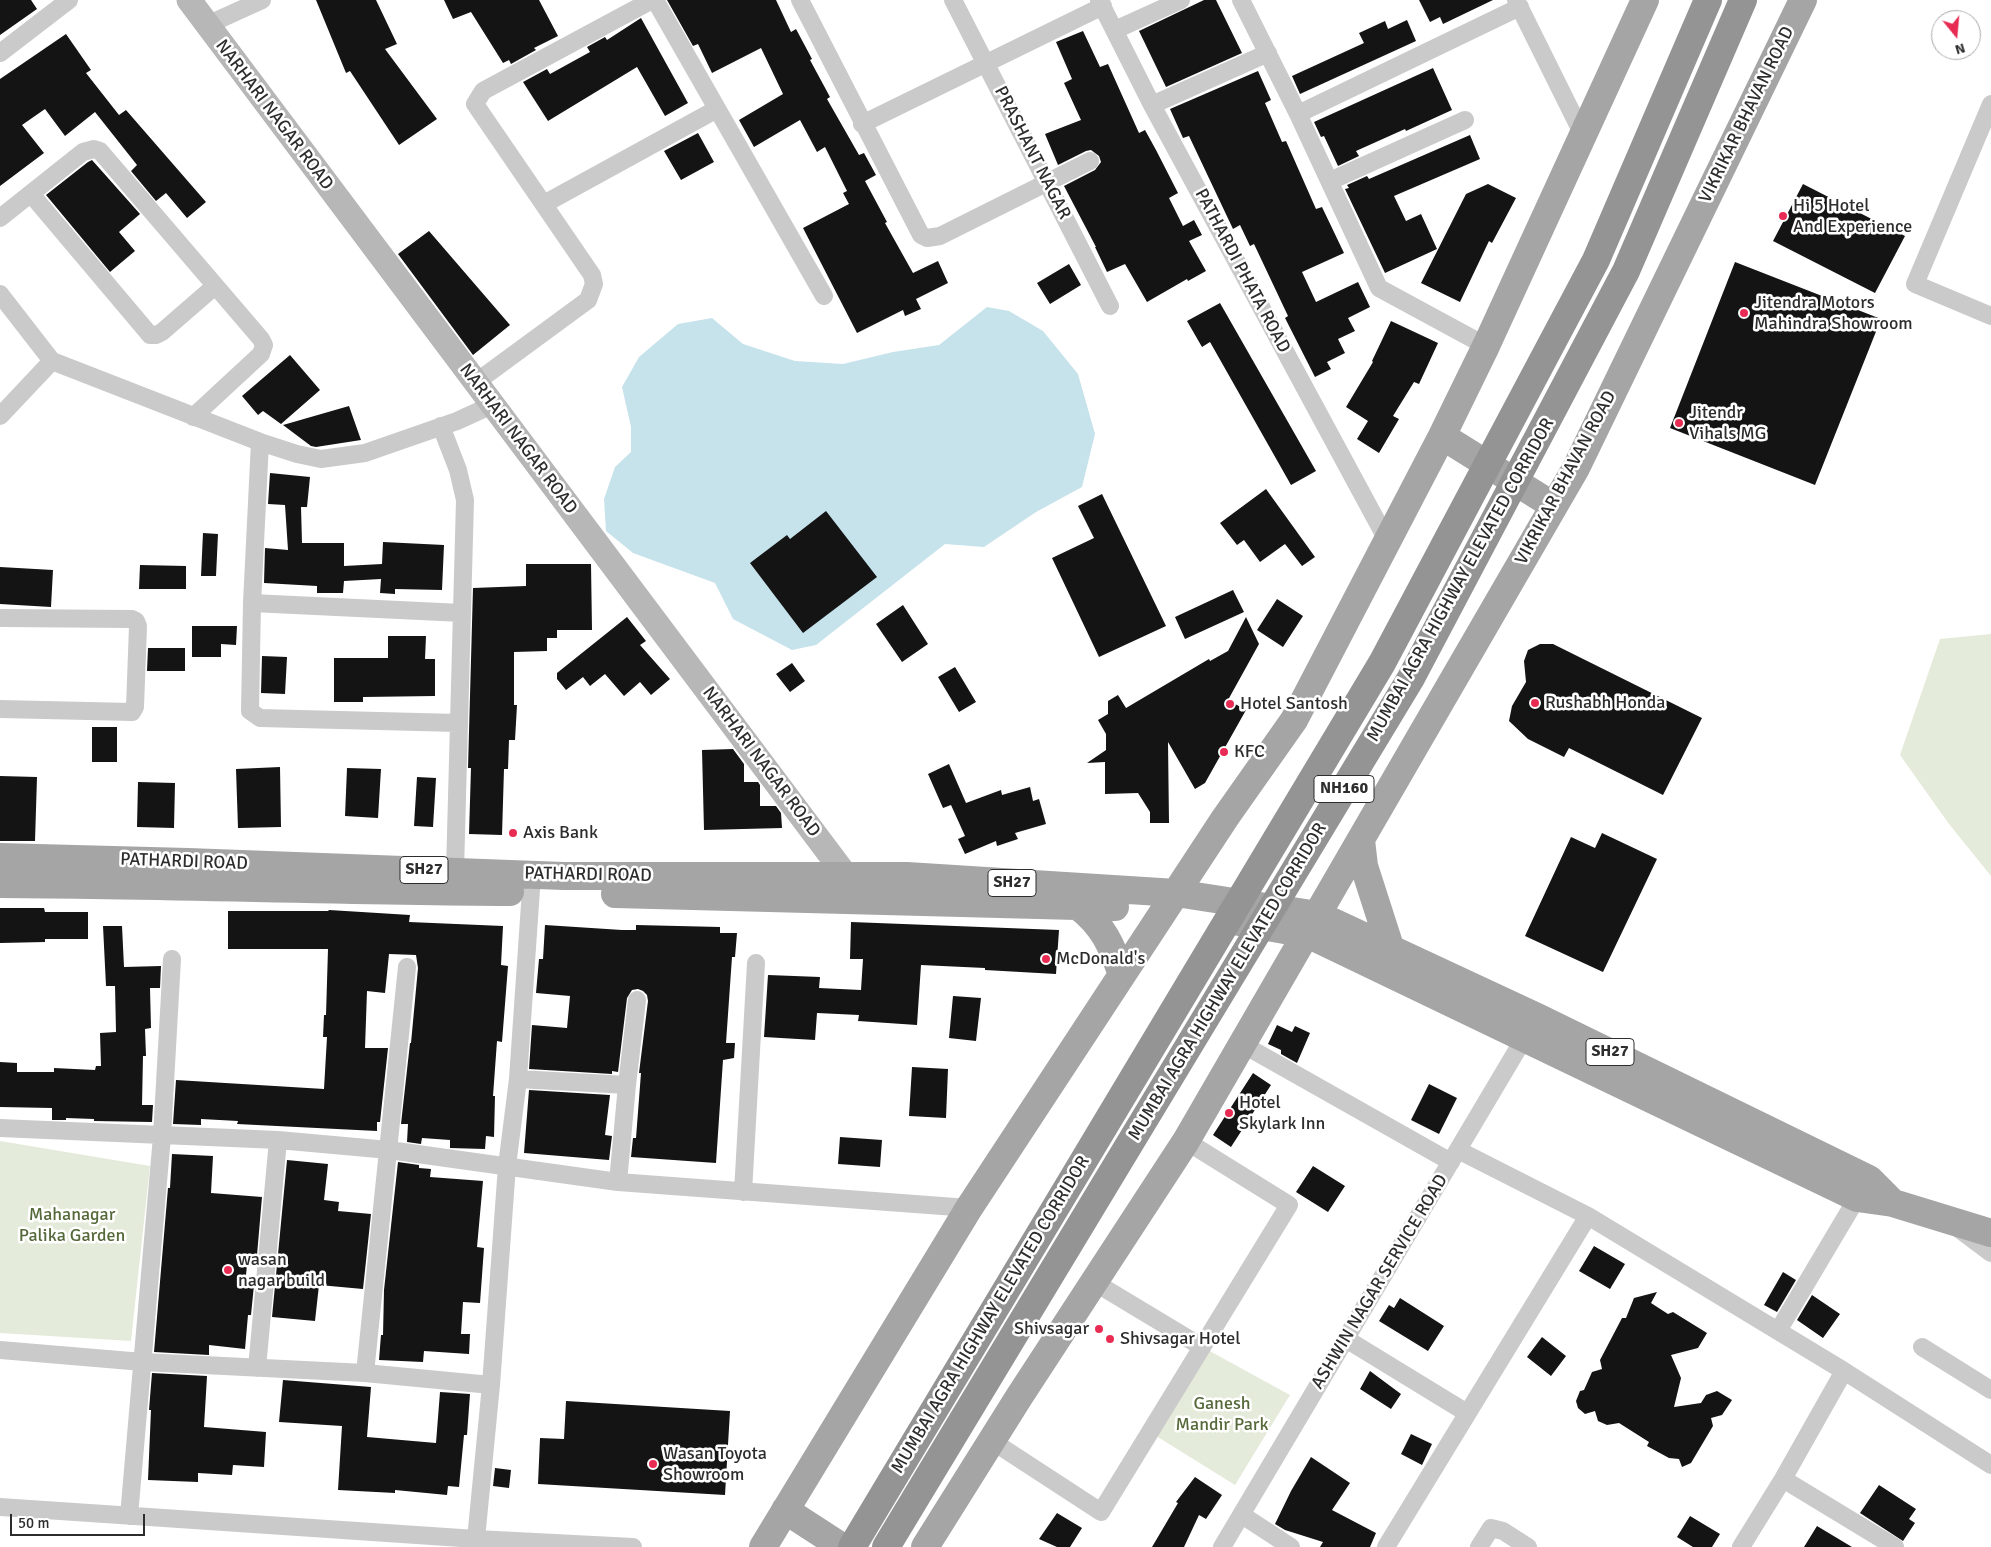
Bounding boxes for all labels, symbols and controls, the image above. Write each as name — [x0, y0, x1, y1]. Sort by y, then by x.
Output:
north arrow — [1931, 10, 1981, 60]
street label: VIKRIKAR BHAVAN ROAD — [1695, 23, 1799, 207]
street label: NARHARI NAGAR ROAD — [210, 36, 338, 194]
text: N — [1953, 39, 1967, 58]
street label: PRASHANT NAGAR — [989, 83, 1075, 223]
street label: PATHARDI PHATA ROAD — [1190, 185, 1294, 357]
place label: Hi 5 Hotel And Experience — [1793, 195, 1912, 238]
marker: Hi 5 Hotel And Experience — [1777, 210, 1789, 222]
place label: Jitendra Motors Mahindra Showroom — [1754, 292, 1913, 334]
marker: Jitendra Motors Mahindra Showroom — [1738, 307, 1750, 319]
street label: NARHARI NAGAR ROAD — [454, 360, 582, 518]
street label: VIKRIKAR BHAVAN ROAD — [1511, 387, 1621, 569]
place label: Jitendr Vihals MG — [1689, 402, 1766, 444]
street label: MUMBAI AGRA HIGHWAY ELEVATED CORRIDOR — [1363, 414, 1559, 746]
marker: Jitendr Vihals MG — [1673, 417, 1685, 429]
street label: NARHARI NAGAR ROAD — [697, 683, 825, 841]
place label: Rushabh Honda — [1545, 692, 1665, 714]
place label: Hotel Santosh — [1240, 693, 1348, 715]
marker: Rushabh Honda — [1529, 697, 1541, 709]
marker: Hotel Santosh — [1224, 698, 1236, 710]
place label: KFC — [1234, 741, 1265, 763]
marker: KFC — [1218, 746, 1230, 758]
road number: NH160 — [1314, 776, 1374, 802]
street label: MUMBAI AGRA HIGHWAY ELEVATED CORRIDOR — [1124, 819, 1332, 1145]
place label: Axis Bank — [523, 822, 598, 844]
marker: Axis Bank — [507, 827, 519, 839]
street label: PATHARDI ROAD — [120, 849, 248, 875]
road number: SH27 — [400, 856, 448, 884]
street label: PATHARDI ROAD — [524, 863, 652, 887]
road number: SH27 — [988, 870, 1036, 896]
place label: McDonald's — [1056, 948, 1145, 970]
marker: McDonald's — [1040, 953, 1052, 965]
road number: SH27 — [1586, 1038, 1634, 1066]
place label: Hotel Skylark Inn — [1239, 1092, 1325, 1134]
marker: Hotel Skylark Inn — [1223, 1107, 1235, 1119]
street label: MUMBAI AGRA HIGHWAY ELEVATED CORRIDOR — [887, 1152, 1095, 1478]
street label: ASHWIN NAGAR SERVICE ROAD — [1307, 1171, 1453, 1393]
park label: Mahanagar Palika Garden — [19, 1204, 125, 1246]
place label: wasan nagar build — [238, 1249, 325, 1292]
marker: wasan nagar build — [222, 1264, 234, 1276]
place label: Shivsagar — [1014, 1318, 1089, 1340]
marker: Shivsagar — [1093, 1323, 1105, 1335]
place label: Shivsagar Hotel — [1120, 1328, 1241, 1350]
marker: Shivsagar Hotel — [1104, 1333, 1116, 1345]
park label: Ganesh Mandir Park — [1175, 1393, 1269, 1436]
place label: Wasan Toyota Showroom — [663, 1443, 767, 1486]
marker: Wasan Toyota Showroom — [647, 1458, 659, 1470]
scale bar — [12, 1504, 148, 1536]
text: 50 m — [18, 1514, 49, 1532]

